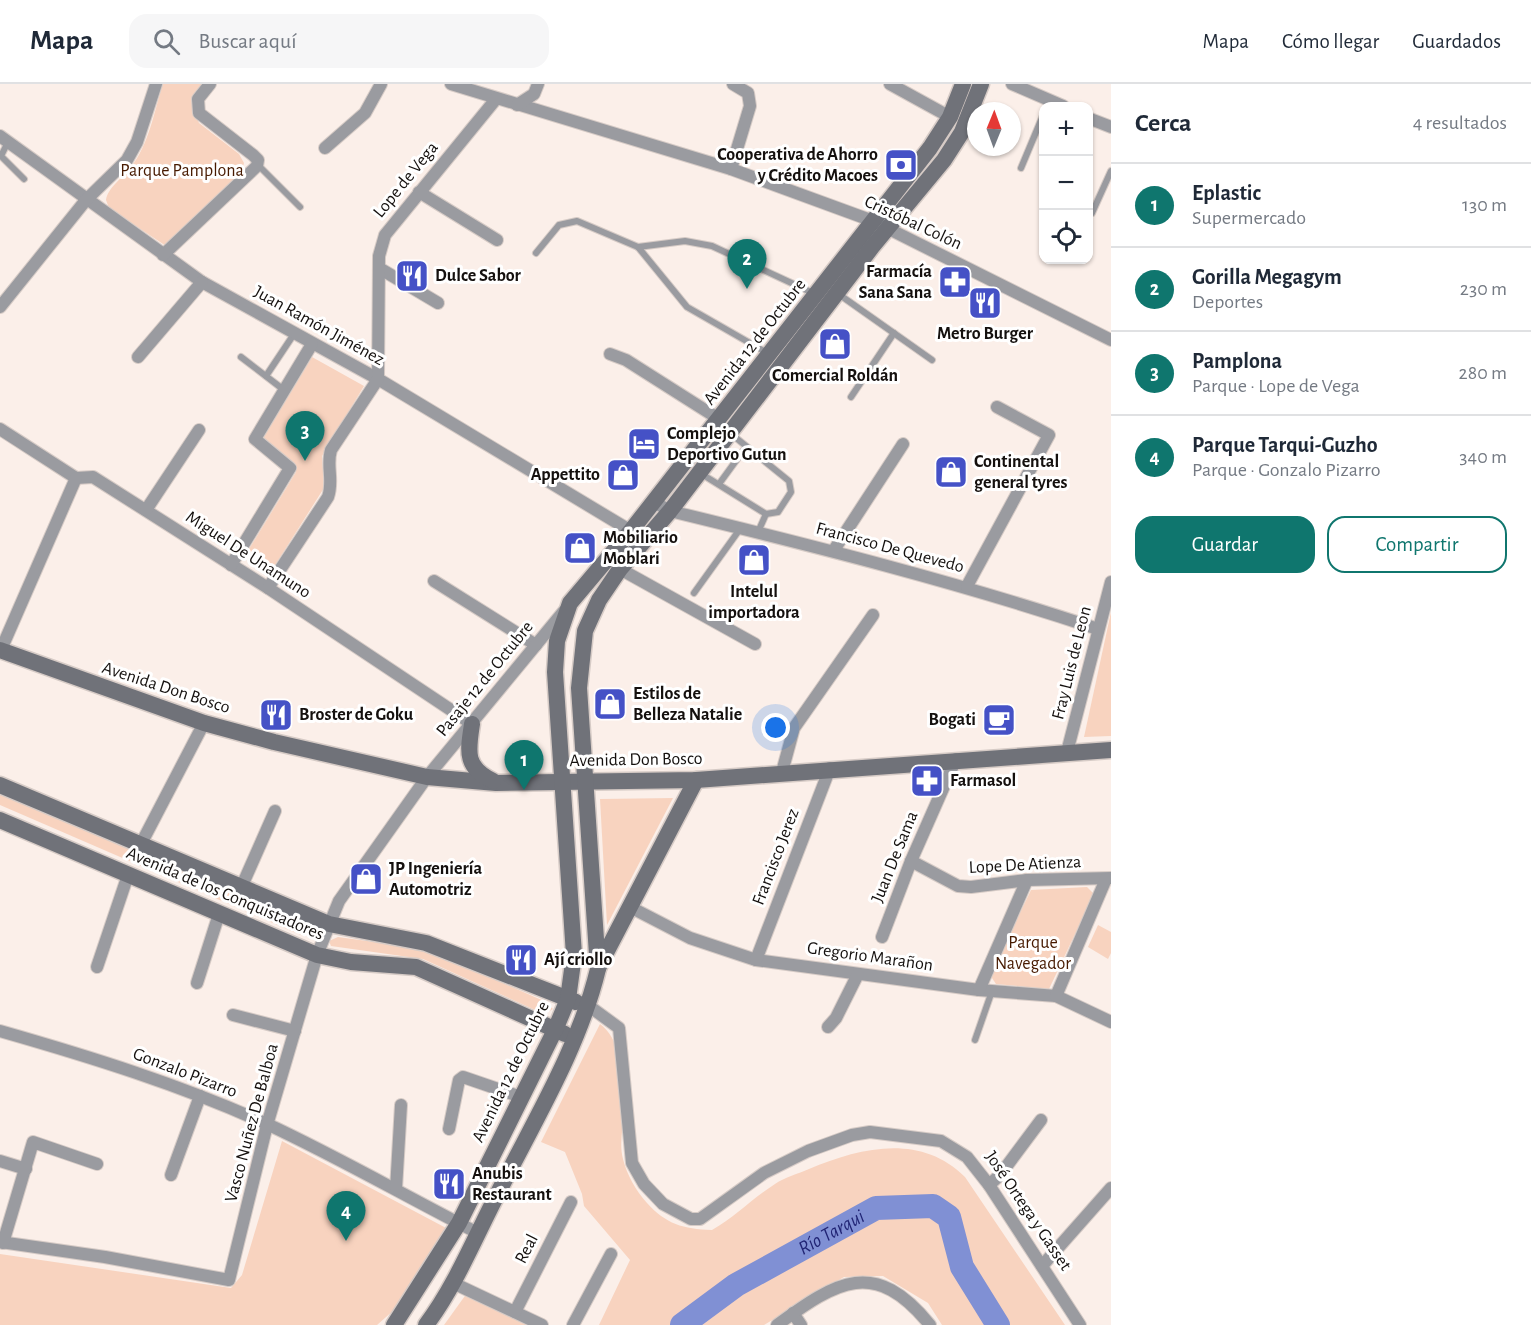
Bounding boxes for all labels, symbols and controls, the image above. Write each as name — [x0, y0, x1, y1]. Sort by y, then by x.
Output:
search box — [129, 14, 549, 68]
icon: search — [150, 25, 183, 58]
text: Mapa — [30, 27, 93, 55]
text: Buscar aquí — [198, 30, 297, 52]
text: Mapa — [1203, 31, 1249, 52]
text: Cómo llegar — [1282, 31, 1379, 52]
text: Guardados — [1412, 31, 1501, 52]
north arrow — [967, 102, 1021, 156]
map controls — [1039, 102, 1093, 264]
button: + — [1039, 102, 1093, 156]
text: Cerca — [1135, 110, 1192, 136]
text: 4 resultados — [1413, 113, 1507, 133]
street label: Lope de Vega — [370, 139, 442, 221]
place label: Cooperativa de Ahorro y Crédito Macoes — [717, 146, 878, 185]
bank icon: Cooperativa de Ahorro y Crédito Macoes — [883, 147, 919, 183]
button: − — [1039, 156, 1093, 210]
park label: Parque Pamplona — [120, 162, 244, 180]
text: Eplastic — [1192, 182, 1261, 204]
street label: Cristóbal Colón — [861, 193, 965, 253]
text: 1 — [1151, 195, 1158, 215]
text: 130 m — [1462, 195, 1507, 215]
text: Supermercado — [1192, 208, 1306, 228]
button: locate — [1039, 210, 1093, 264]
pin: 2 — [728, 240, 766, 289]
restaurant icon: Dulce Sabor — [394, 258, 430, 294]
place label: Farmacía Sana Sana — [858, 263, 932, 302]
pharmacy icon: Farmacía Sana Sana — [937, 264, 973, 300]
text: Gorilla Megagym — [1192, 266, 1342, 288]
place label: Dulce Sabor — [435, 267, 522, 285]
street label: Avenida 12 de Octubre — [700, 276, 810, 408]
text: 2 — [1150, 279, 1159, 299]
text: 230 m — [1460, 279, 1507, 299]
street label: Juan Ramón Jiménez — [251, 283, 387, 369]
restaurant icon: Metro Burger — [967, 285, 1003, 321]
text: Deportes — [1192, 292, 1263, 312]
place label: Metro Burger — [937, 325, 1034, 343]
shop icon: Comercial Roldán — [817, 326, 853, 362]
text: Pamplona — [1192, 350, 1282, 372]
text: 3 — [1150, 363, 1159, 383]
text: 280 m — [1459, 363, 1507, 383]
place label: Comercial Roldán — [772, 367, 898, 385]
text: Parque · Lope de Vega — [1192, 376, 1360, 396]
pin: 3 — [286, 412, 324, 461]
place label: Complejo Deportivo Gutun — [667, 425, 787, 464]
hotel icon: Complejo Deportivo Gutun — [626, 426, 662, 462]
text: Parque Tarqui-Guzho — [1192, 434, 1378, 456]
text: 4 — [1149, 447, 1160, 467]
text: 340 m — [1459, 447, 1507, 467]
place label: Continental general tyres — [974, 453, 1068, 492]
shop icon: Continental general tyres — [933, 454, 969, 490]
shop icon: Appettito — [605, 457, 641, 493]
text: Parque · Gonzalo Pizarro — [1192, 460, 1380, 480]
place label: Appettito — [531, 466, 600, 484]
street label: Miguel De Unamuno — [182, 508, 314, 602]
button: Guardar — [1135, 516, 1315, 573]
button: Compartir — [1327, 516, 1507, 573]
street label: Francisco De Quevedo — [814, 520, 966, 576]
place label: Mobiliario Moblari — [603, 529, 678, 568]
shop icon: Mobiliario Moblari — [562, 530, 598, 566]
shop icon: Intelul importadora — [736, 542, 772, 578]
place label: Intelul importadora — [708, 583, 800, 622]
street label: Fray Luis de Leon — [1049, 604, 1095, 722]
street label: Pasaje 12 de Octubre — [433, 618, 537, 740]
street label: Avenida Don Bosco — [100, 659, 232, 717]
place label: Estilos de Belleza Natalie — [633, 685, 742, 724]
shop icon: Estilos de Belleza Natalie — [592, 686, 628, 722]
restaurant icon: Broster de Goku — [258, 697, 294, 733]
cafe icon: Bogati — [981, 702, 1017, 738]
place label: Broster de Goku — [299, 706, 414, 724]
place label: Bogati — [929, 711, 976, 729]
your location — [761, 713, 790, 742]
pin: 1 — [504, 740, 544, 790]
street label: Avenida Don Bosco — [569, 750, 703, 770]
pharmacy icon: Farmasol — [909, 763, 945, 799]
place label: Farmasol — [950, 772, 1016, 790]
street label: Francisco Jerez — [749, 806, 803, 908]
street label: Juan De Sama — [869, 809, 921, 905]
street label: Avenida de los Conquistadores — [124, 844, 326, 944]
street label: Lope De Atienza — [968, 853, 1082, 877]
place label: JP Ingeniería Automotriz — [389, 860, 483, 899]
shop icon: JP Ingeniería Automotriz — [348, 861, 384, 897]
park label: Parque Navegador — [995, 934, 1071, 973]
street label: Gregorio Marañon — [806, 939, 934, 975]
restaurant icon: Ají criollo — [503, 942, 539, 978]
place label: Ají criollo — [544, 951, 613, 969]
street label: Avenida 12 de Octubre — [469, 999, 553, 1145]
street label: Vasco Nuñez De Balboa — [222, 1042, 282, 1204]
street label: Gonzalo Pizarro — [130, 1045, 240, 1101]
street label: José Ortega y Gasset — [982, 1148, 1075, 1274]
place label: Anubis Restaurant — [472, 1165, 552, 1204]
restaurant icon: Anubis Restaurant — [431, 1166, 467, 1202]
pin: 4 — [326, 1192, 366, 1241]
water label: Río Tarqui — [795, 1206, 868, 1259]
street label: Real — [512, 1231, 542, 1267]

